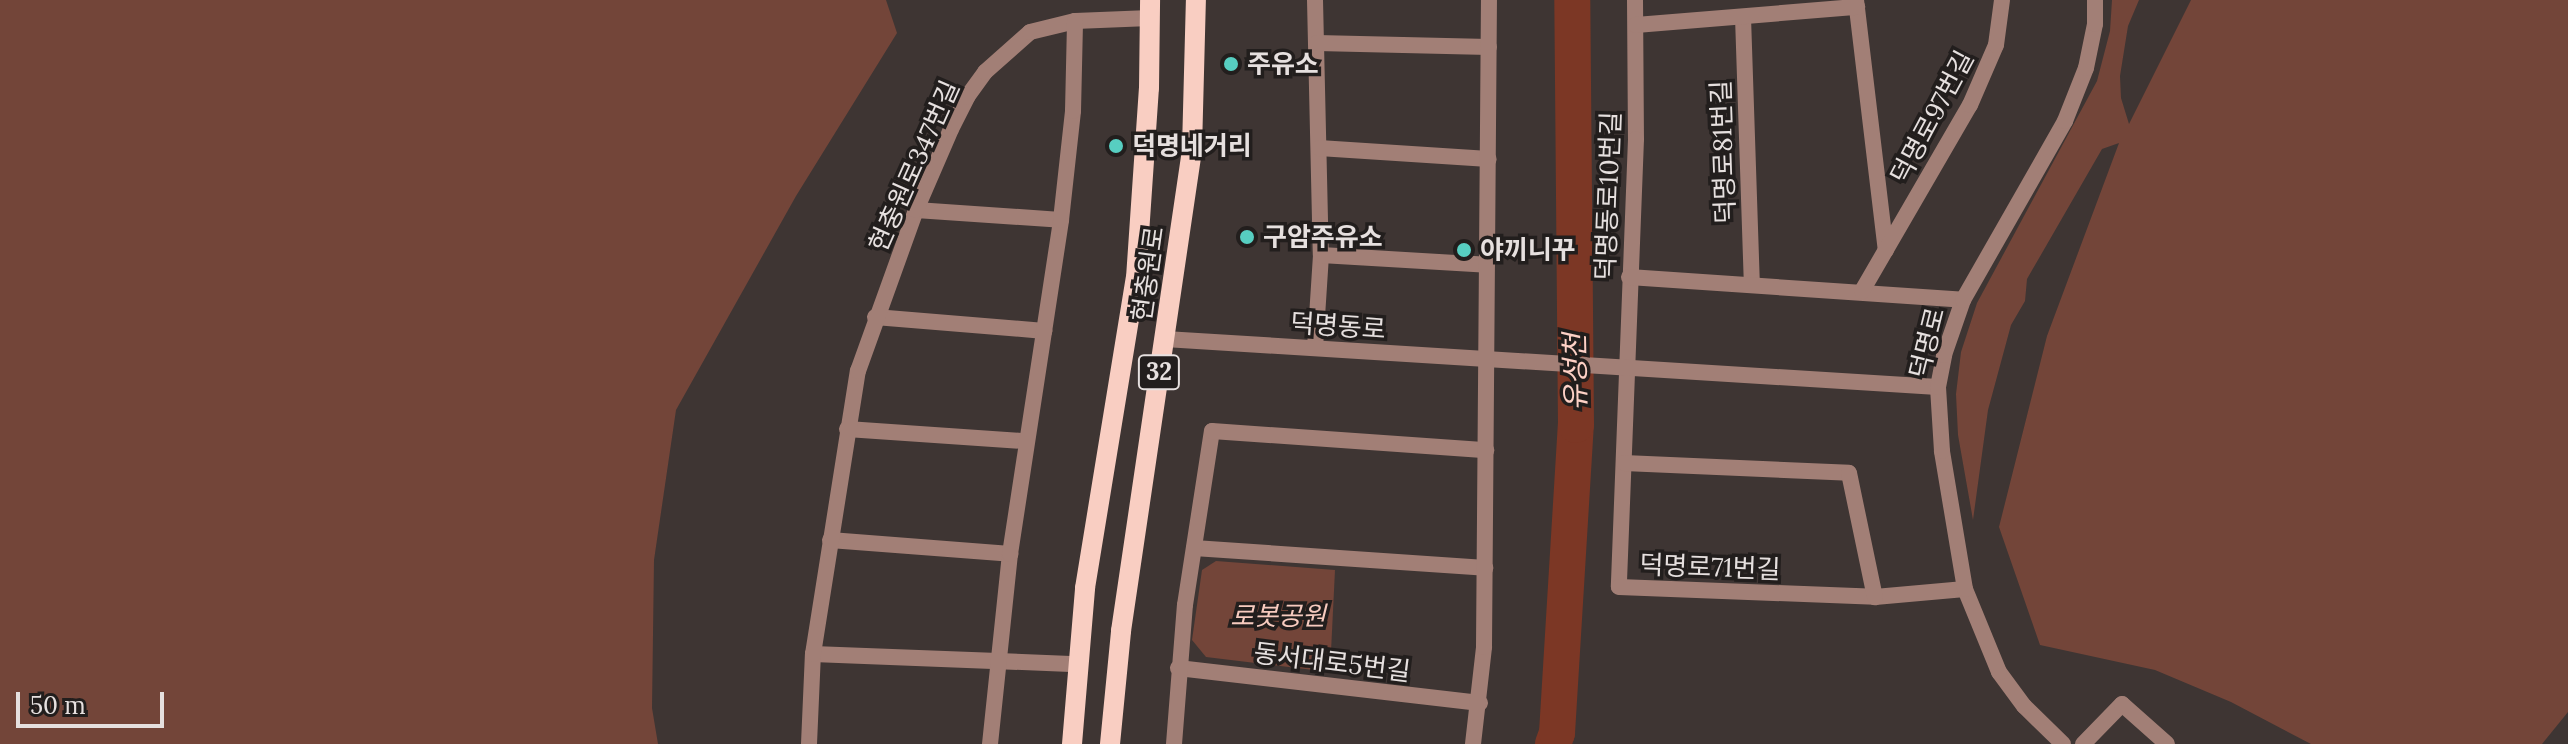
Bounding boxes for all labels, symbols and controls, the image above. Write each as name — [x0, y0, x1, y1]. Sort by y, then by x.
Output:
street label: 덕명로97번길 — [1884, 45, 1980, 189]
place label: 주유소 — [1247, 48, 1319, 80]
marker: 주유소 — [1222, 55, 1240, 73]
street label: 현충원로347번길 — [862, 76, 966, 256]
street label: 덕명로81번길 — [1705, 80, 1741, 224]
street label: 덕명동로10번길 — [1589, 111, 1627, 281]
place label: 덕명네거리 — [1132, 130, 1252, 162]
marker: 덕명네거리 — [1107, 137, 1125, 155]
place label: 구암주유소 — [1263, 221, 1383, 253]
street label: 현충원로 — [1126, 224, 1170, 324]
marker: 구암주유소 — [1238, 228, 1256, 246]
place label: 야끼니꾸 — [1480, 234, 1576, 266]
marker: 야끼니꾸 — [1455, 241, 1473, 259]
street label: 덕명로 — [1903, 304, 1951, 382]
street label: 덕명동로 — [1289, 307, 1387, 345]
water label: 유성천 — [1558, 333, 1592, 411]
road number: 32 — [1137, 352, 1181, 392]
street label: 덕명로71번길 — [1639, 549, 1781, 585]
park label: 로봇공원 — [1230, 600, 1326, 632]
street label: 동서대로5번길 — [1252, 637, 1412, 687]
scale bar — [20, 676, 168, 726]
text: 50 m — [30, 690, 86, 721]

